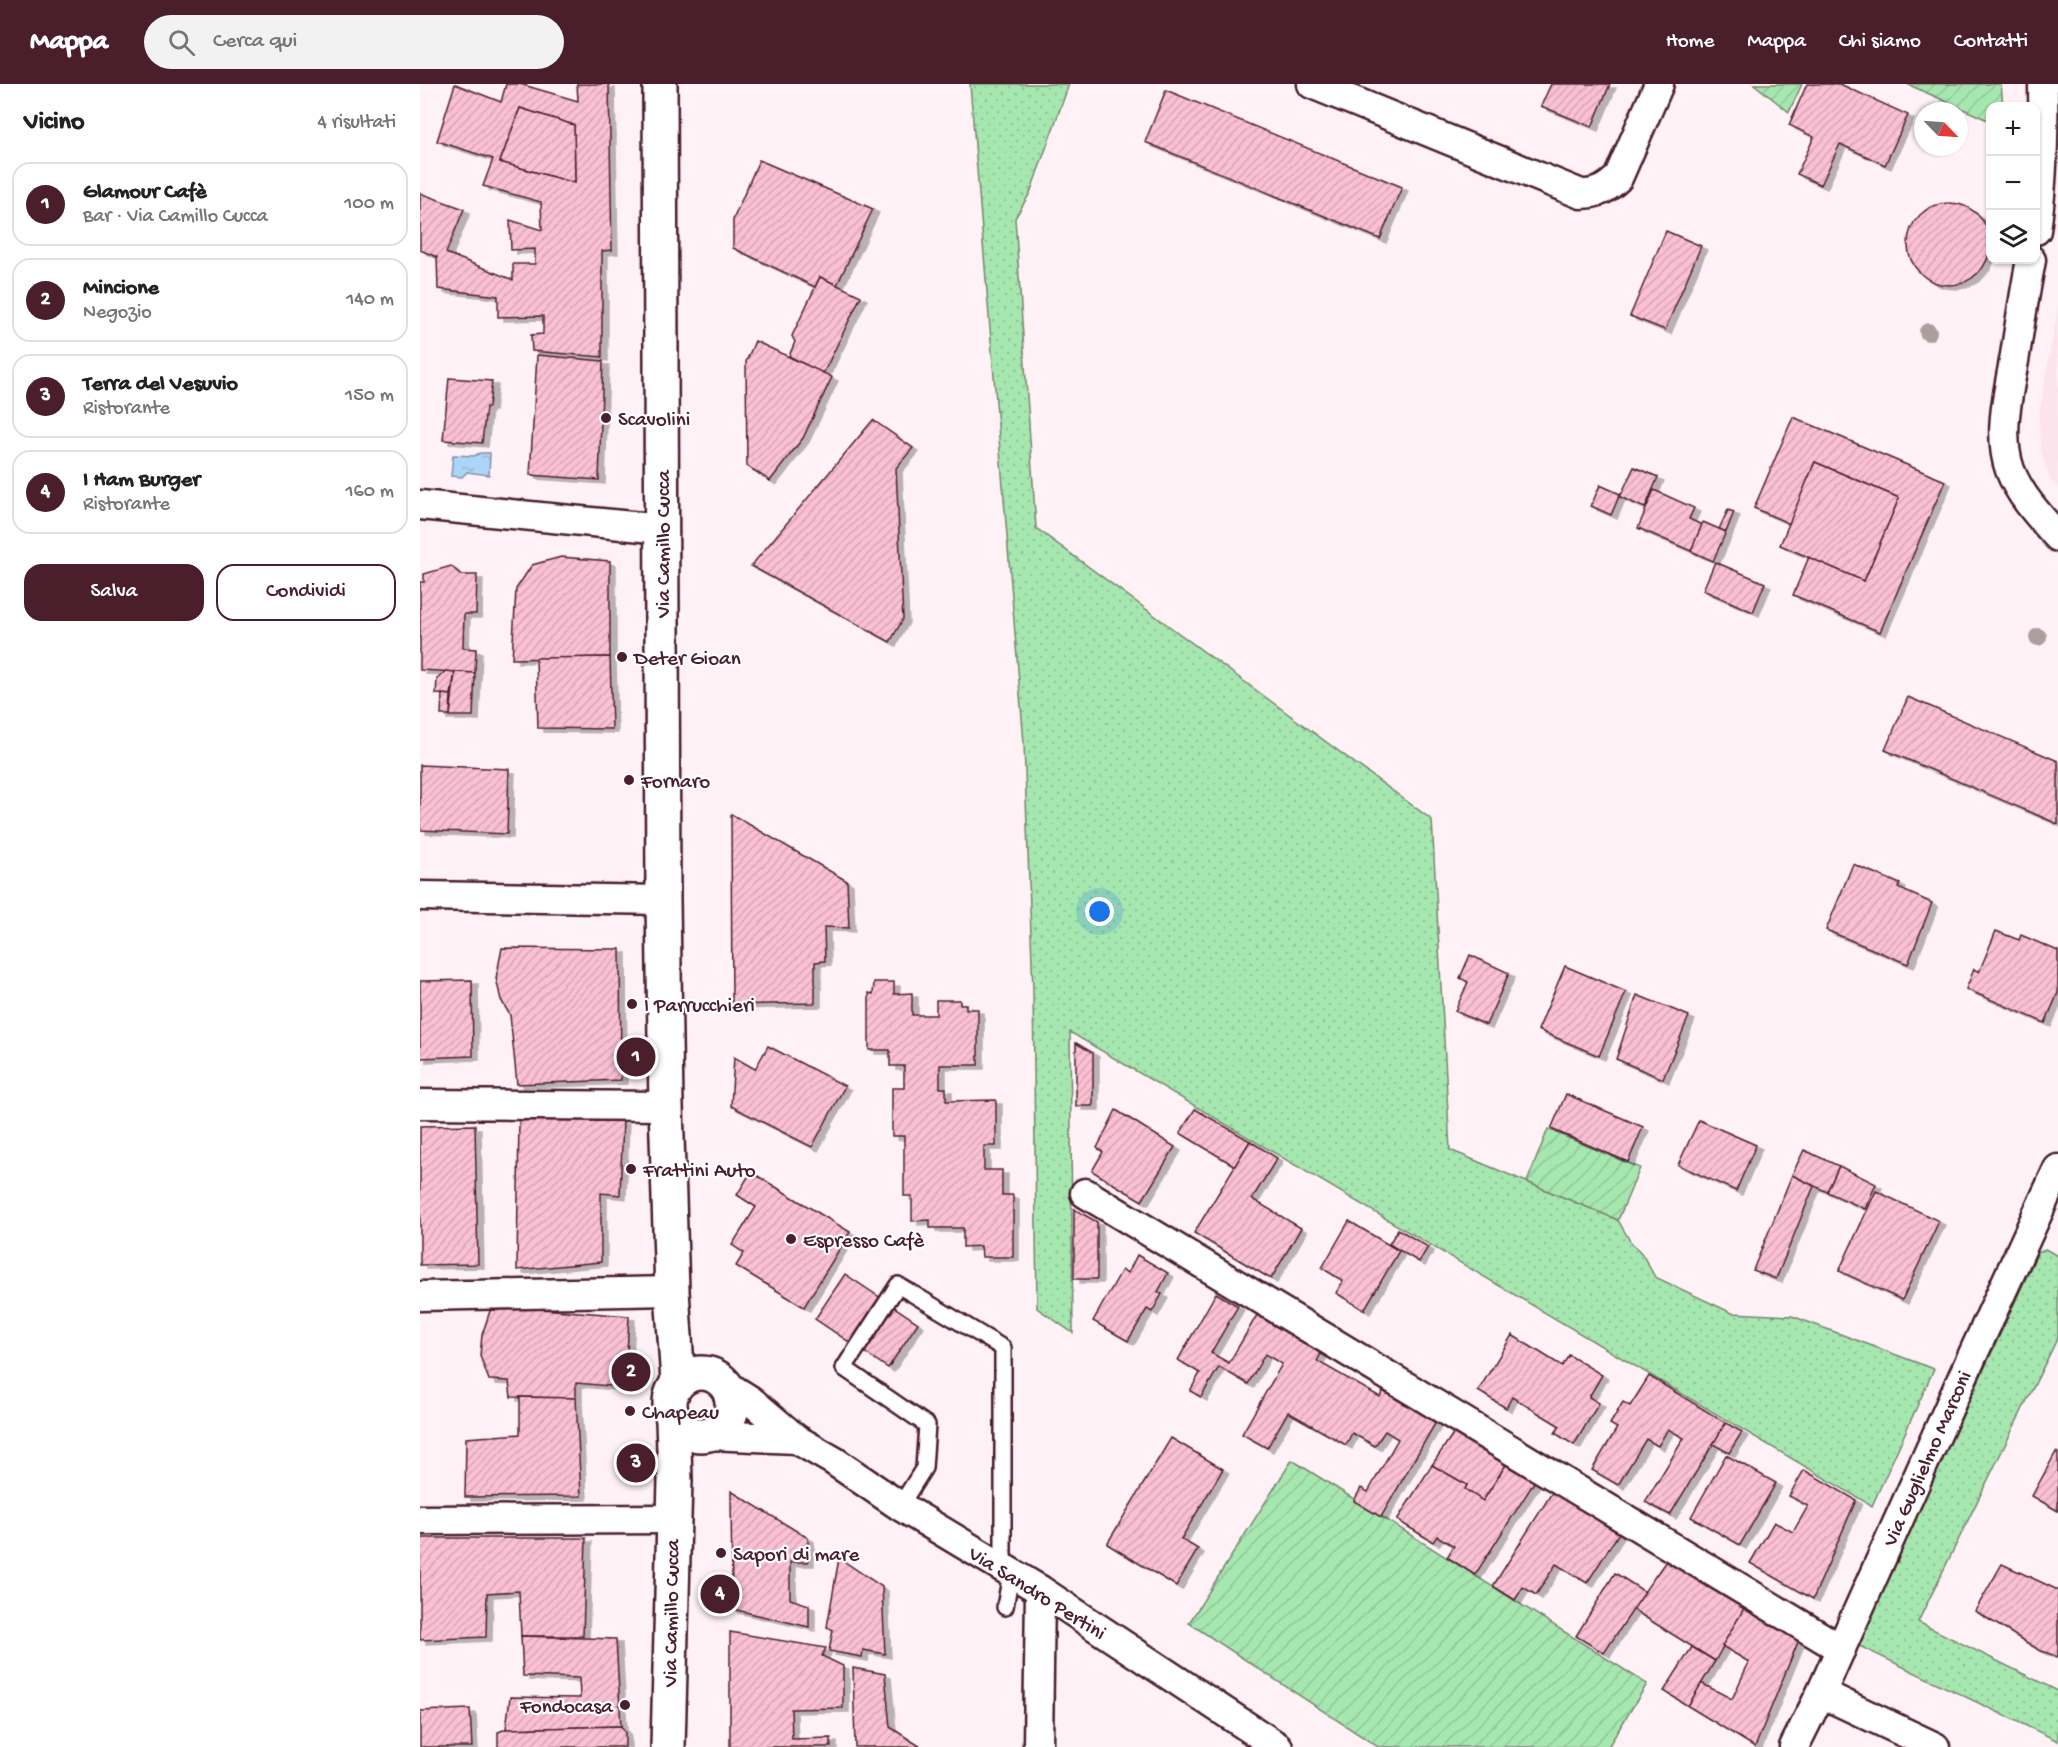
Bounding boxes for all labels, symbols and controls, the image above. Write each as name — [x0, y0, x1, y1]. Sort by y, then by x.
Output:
search box — [144, 15, 564, 69]
text: Mappa — [30, 26, 108, 59]
icon: search — [165, 26, 198, 59]
text: Cerca qui — [213, 29, 297, 55]
text: Home — [1666, 30, 1714, 55]
text: Mappa — [1747, 30, 1806, 55]
text: Chi siamo — [1839, 30, 1921, 55]
text: Contatti — [1954, 30, 2028, 55]
north arrow — [1914, 102, 1968, 156]
map controls — [1986, 102, 2040, 264]
button: + — [1986, 102, 2040, 156]
text: Vicino — [24, 108, 84, 139]
text: 4 risultati — [317, 112, 396, 135]
button: − — [1986, 156, 2040, 210]
text: Glamour Cafè — [83, 180, 207, 206]
text: 1 — [41, 193, 50, 216]
text: 100 m — [344, 193, 394, 216]
text: Bar · Via Camillo Cucca — [83, 206, 268, 229]
button: layers — [1986, 210, 2040, 264]
text: Mincione — [83, 276, 159, 302]
text: 2 — [41, 289, 50, 312]
text: 140 m — [346, 289, 394, 312]
text: Negozio — [83, 302, 152, 325]
text: Terra del Vesuvio — [83, 372, 238, 398]
text: 3 — [40, 385, 51, 408]
text: 150 m — [345, 385, 394, 408]
text: Ristorante — [83, 398, 170, 421]
place label: Scavolini — [618, 409, 690, 434]
marker: Scavolini — [599, 411, 613, 425]
text: I Ham Burger — [83, 468, 200, 494]
street label: Via Camillo Cucca — [653, 469, 678, 619]
text: 4 — [41, 481, 50, 504]
text: 160 m — [345, 481, 394, 504]
text: Ristorante — [83, 494, 170, 517]
button: Salva — [24, 564, 204, 621]
button: Condividi — [216, 564, 396, 621]
place label: Deter Gioan — [632, 648, 741, 673]
marker: Deter Gioan — [615, 650, 629, 664]
place label: Fornaro — [640, 771, 710, 796]
marker: Fornaro — [622, 773, 636, 787]
your location — [1085, 897, 1114, 926]
place label: I Parrucchieri — [644, 995, 755, 1020]
marker: I Parrucchieri — [625, 997, 639, 1011]
pin: 1 — [616, 1034, 656, 1080]
place label: Frattini Auto — [642, 1160, 756, 1185]
marker: Frattini Auto — [624, 1162, 638, 1176]
place label: Espresso Cafè — [803, 1230, 925, 1255]
marker: Espresso Cafè — [784, 1232, 798, 1246]
pin: 2 — [612, 1350, 650, 1394]
street label: Via Guglielmo Marconi — [1879, 1368, 1979, 1552]
place label: Chapeau — [642, 1402, 719, 1427]
marker: Chapeau — [623, 1404, 637, 1418]
pin: 3 — [616, 1440, 656, 1486]
street label: Via Camillo Cucca — [660, 1538, 687, 1688]
street label: Via Sandro Pertini — [962, 1542, 1110, 1647]
place label: Sapori di mare — [733, 1544, 860, 1569]
marker: Sapori di mare — [714, 1546, 728, 1560]
pin: 4 — [700, 1572, 740, 1616]
place label: Fondocasa — [519, 1696, 614, 1721]
marker: Fondocasa — [618, 1698, 632, 1712]

